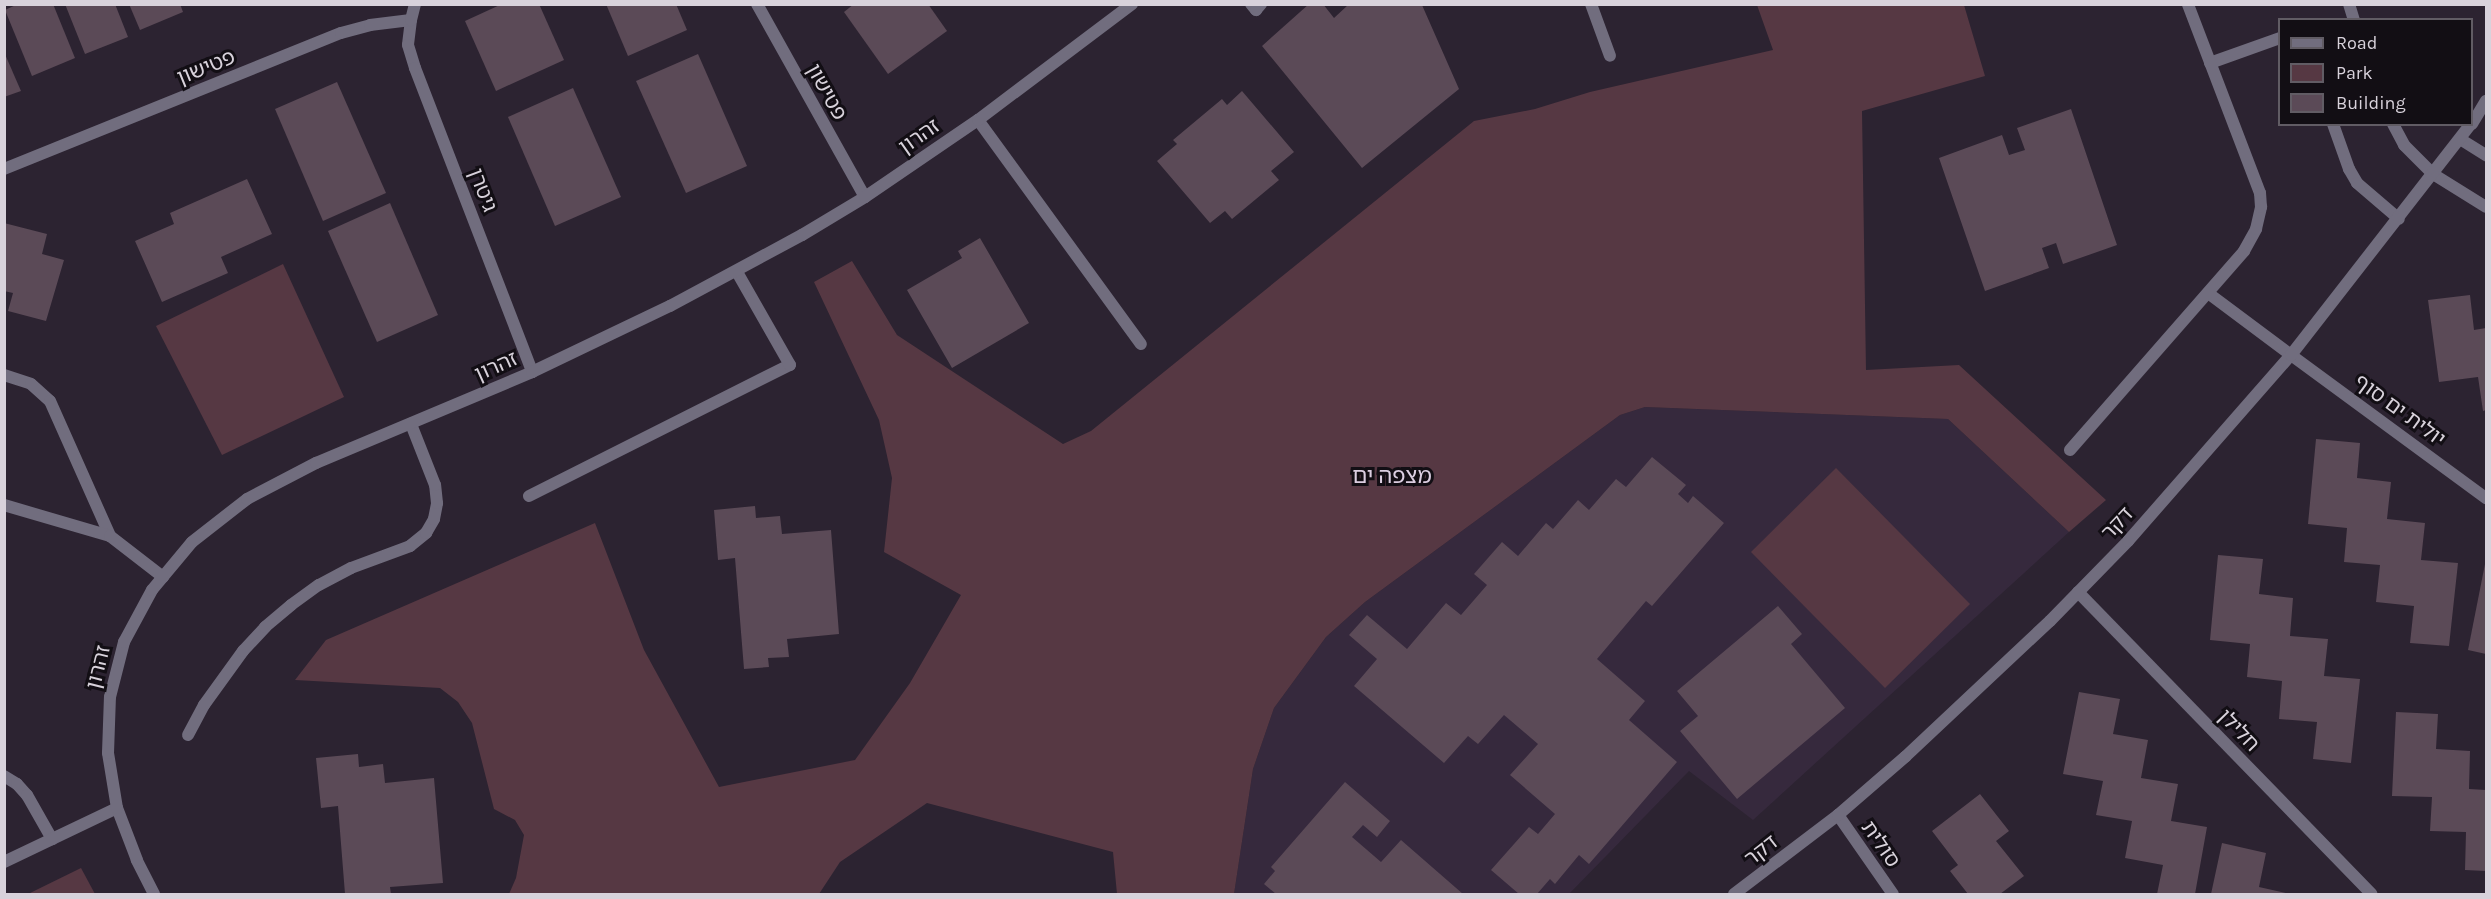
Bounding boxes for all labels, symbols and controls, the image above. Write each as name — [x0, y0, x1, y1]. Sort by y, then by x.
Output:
legend — [2278, 18, 2473, 126]
text: Road — [2336, 32, 2377, 54]
street label: פטישון — [173, 44, 239, 90]
street label: פטישון — [801, 59, 853, 125]
text: Park — [2336, 62, 2373, 84]
text: Building — [2336, 92, 2406, 114]
street label: זהרון — [894, 113, 944, 159]
street label: גיטרן — [463, 165, 503, 215]
street label: זהרון — [471, 345, 521, 387]
street label: יולית ים סוף — [2350, 369, 2450, 451]
district label: מצפה ים — [1352, 464, 1432, 490]
street label: דקר — [2096, 501, 2138, 545]
street label: זהרון — [80, 642, 116, 692]
street label: חלילן — [2213, 704, 2265, 756]
street label: סולית — [1856, 816, 1906, 872]
street label: דקר — [1739, 829, 1783, 871]

